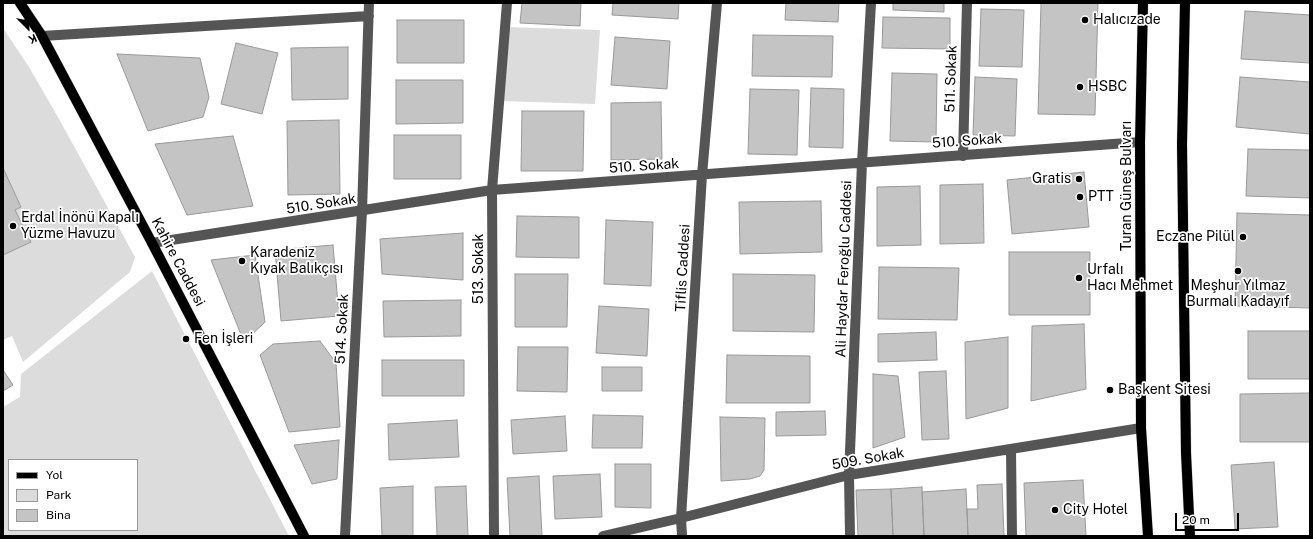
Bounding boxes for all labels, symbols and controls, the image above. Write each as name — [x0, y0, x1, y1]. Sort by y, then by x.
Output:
north arrow — [8, 8, 48, 48]
place label: Halıcızade — [1093, 12, 1161, 28]
marker: Halıcızade — [1080, 15, 1090, 25]
text: K — [27, 32, 39, 46]
street label: 511. Sokak — [941, 45, 961, 113]
place label: HSBC — [1088, 79, 1127, 95]
marker: HSBC — [1075, 82, 1085, 92]
street label: Turan Güneş Bulvarı — [1119, 121, 1135, 251]
street label: 510. Sokak — [931, 130, 1003, 152]
street label: 510. Sokak — [608, 155, 680, 177]
place label: Gratis — [1032, 171, 1071, 187]
marker: Gratis — [1074, 174, 1084, 184]
street label: Ali Haydar Feroğlu Caddesi — [833, 180, 855, 358]
place label: PTT — [1088, 189, 1114, 205]
street label: 510. Sokak — [285, 190, 357, 218]
marker: PTT — [1075, 192, 1085, 202]
place label: Erdal İnönü Kapalı Yüzme Havuzu — [21, 210, 139, 242]
street label: Kahire Caddesi — [148, 215, 208, 309]
marker: Erdal İnönü Kapalı Yüzme Havuzu — [8, 221, 18, 231]
street label: Tiflis Caddesi — [672, 224, 694, 312]
place label: Eczane Pilül — [1156, 229, 1235, 245]
marker: Eczane Pilül — [1238, 232, 1248, 242]
street label: 513. Sokak — [471, 234, 487, 304]
place label: Karadeniz Kıyak Balıkçısı — [250, 245, 343, 278]
marker: Karadeniz Kıyak Balıkçısı — [237, 256, 247, 266]
place label: Urfalı Hacı Mehmet — [1087, 262, 1173, 294]
marker: Meşhur Yılmaz Burmalı Kadayıf — [1233, 266, 1243, 276]
marker: Urfalı Hacı Mehmet — [1074, 273, 1084, 283]
place label: Meşhur Yılmaz Burmalı Kadayıf — [1186, 278, 1290, 310]
street label: 514. Sokak — [332, 293, 352, 365]
place label: Fen İşleri — [194, 331, 253, 347]
marker: Fen İşleri — [181, 334, 191, 344]
place label: Başkent Sitesi — [1118, 382, 1211, 398]
marker: Başkent Sitesi — [1105, 385, 1115, 395]
street label: 509. Sokak — [830, 444, 906, 474]
legend — [8, 459, 138, 531]
text: Yol — [46, 468, 63, 482]
text: Park — [46, 488, 72, 502]
place label: City Hotel — [1063, 502, 1128, 518]
marker: City Hotel — [1050, 505, 1060, 515]
scale bar — [1177, 505, 1241, 531]
text: Bina — [46, 508, 71, 522]
text: 20 m — [1182, 513, 1210, 527]

